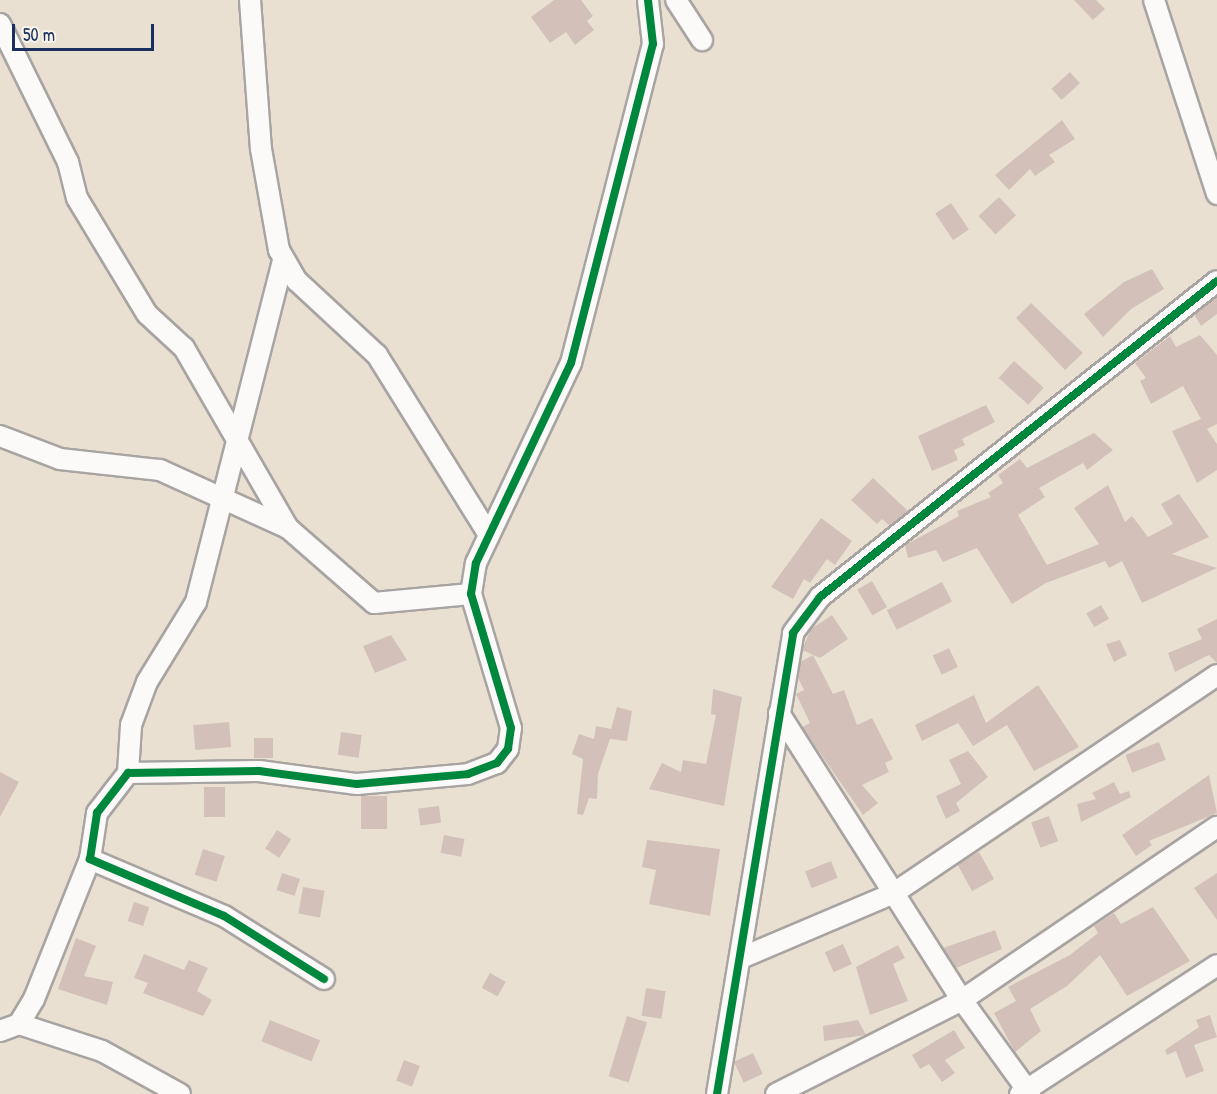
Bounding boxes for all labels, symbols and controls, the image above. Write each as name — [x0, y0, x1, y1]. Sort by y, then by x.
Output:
scale bar — [15, 12, 158, 50]
text: 50 m — [23, 22, 55, 47]

